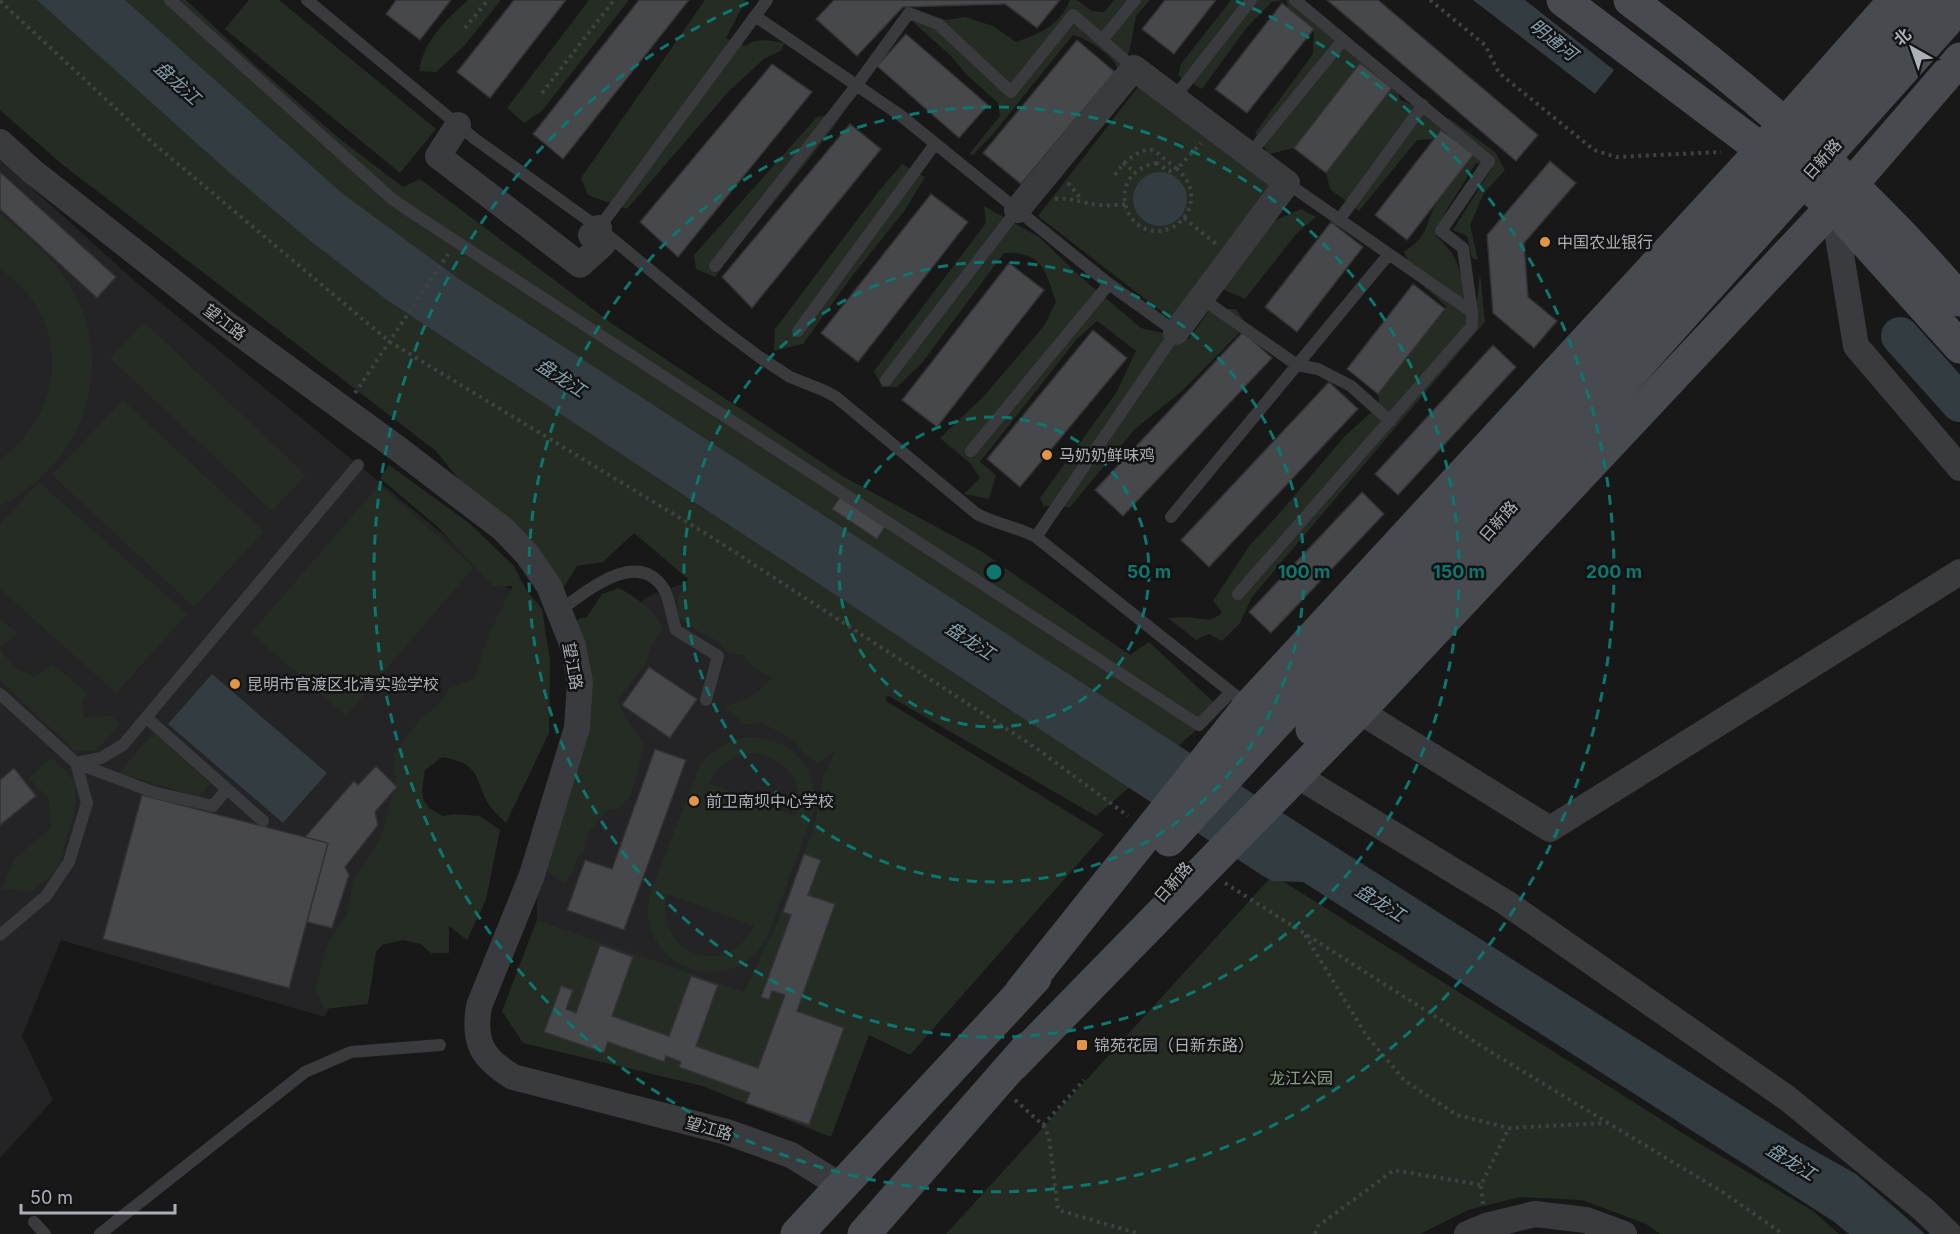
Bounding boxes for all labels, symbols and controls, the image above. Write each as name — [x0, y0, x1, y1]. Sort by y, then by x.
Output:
water label: 明通河 — [1526, 15, 1583, 66]
north arrow — [1882, 18, 1942, 78]
text: 北 — [1890, 24, 1915, 49]
water label: 盘龙江 — [150, 57, 206, 110]
street label: 日新路 — [1799, 134, 1845, 184]
place label: 中国农业银行 — [1557, 232, 1653, 252]
marker: 中国农业银行 — [1538, 235, 1552, 249]
street label: 望江路 — [200, 300, 250, 344]
water label: 盘龙江 — [533, 354, 591, 402]
place label: 马奶奶鲜味鸡 — [1059, 445, 1155, 465]
marker: 马奶奶鲜味鸡 — [1040, 448, 1054, 462]
street label: 日新路 — [1475, 496, 1521, 546]
text: 50 m — [1127, 561, 1171, 582]
text: 100 m — [1278, 561, 1330, 582]
text: 150 m — [1433, 561, 1485, 582]
text: 200 m — [1586, 561, 1642, 582]
centre of rings — [984, 562, 1004, 582]
water label: 盘龙江 — [942, 617, 1000, 665]
street label: 望江路 — [559, 641, 587, 691]
place label: 昆明市官渡区北清实验学校 — [247, 674, 439, 694]
marker: 昆明市官渡区北清实验学校 — [228, 677, 242, 691]
place label: 前卫南坝中心学校 — [706, 791, 834, 811]
marker: 前卫南坝中心学校 — [687, 794, 701, 808]
street label: 日新路 — [1150, 857, 1196, 907]
water label: 盘龙江 — [1352, 879, 1410, 927]
place label: 锦苑花园（日新东路） — [1094, 1035, 1254, 1055]
marker: 锦苑花园（日新东路） — [1075, 1038, 1089, 1052]
park label: 龙江公园 — [1269, 1068, 1333, 1088]
street label: 望江路 — [683, 1112, 735, 1144]
water label: 盘龙江 — [1763, 1138, 1821, 1186]
scale bar — [21, 1177, 176, 1215]
text: 50 m — [30, 1187, 73, 1208]

